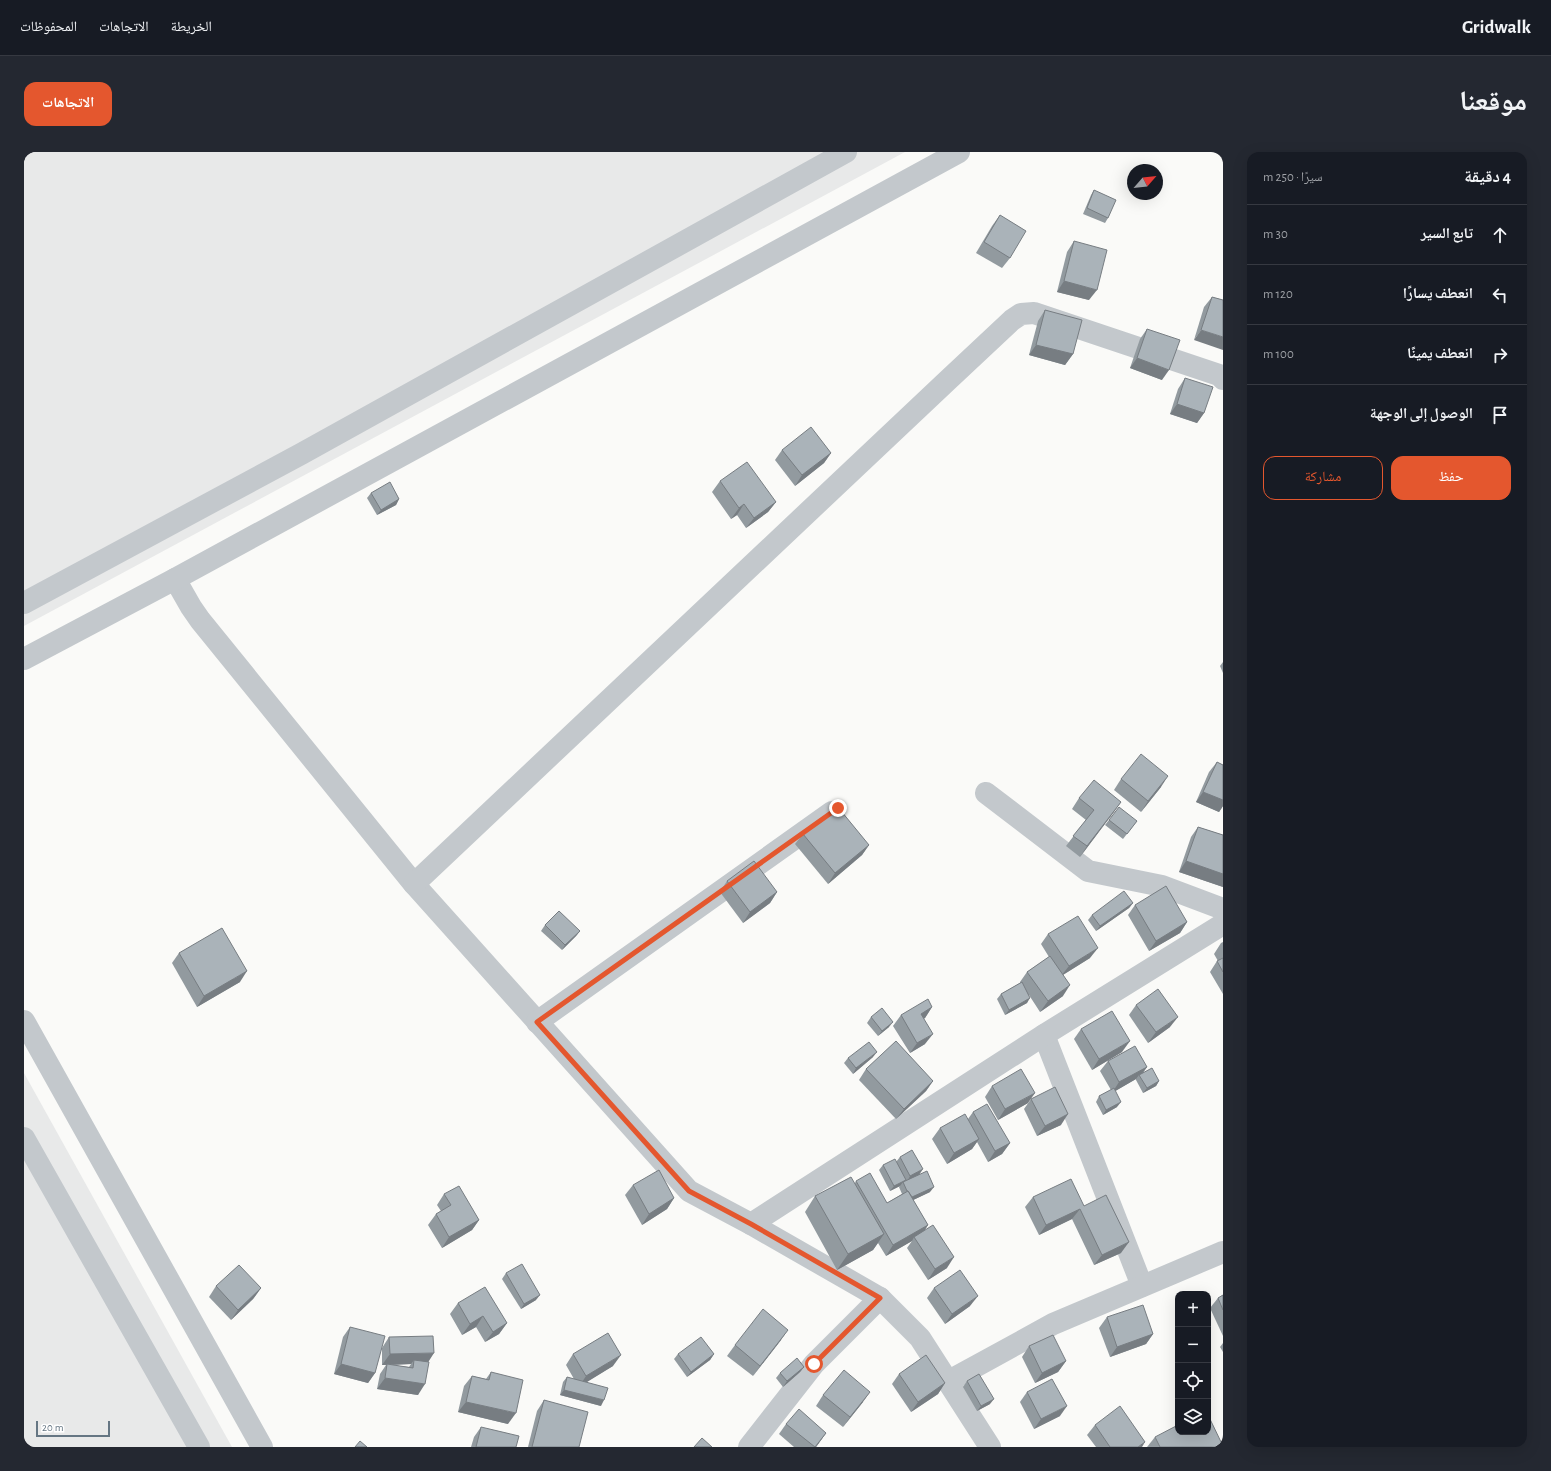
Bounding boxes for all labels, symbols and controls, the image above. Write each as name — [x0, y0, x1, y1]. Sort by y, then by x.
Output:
text: Gridwalk — [1462, 18, 1531, 37]
text: المحفوظات — [20, 20, 77, 34]
text: الاتجاهات — [99, 20, 149, 34]
text: الخريطة — [171, 20, 212, 34]
button: الاتجاهات — [24, 82, 112, 126]
text: موقعنا — [1459, 88, 1527, 116]
north arrow — [1127, 164, 1163, 200]
text: 4 دقيقة — [1464, 168, 1511, 185]
text: سيرًا · 250 m — [1263, 171, 1323, 184]
icon: ahead — [1489, 224, 1511, 246]
text: تابع السير — [1421, 226, 1473, 241]
text: 30 m — [1263, 228, 1288, 241]
icon: left — [1489, 284, 1511, 306]
text: انعطف يسارًا — [1403, 286, 1473, 301]
text: 120 m — [1263, 288, 1293, 301]
icon: right — [1489, 344, 1511, 366]
text: انعطف يمينًا — [1407, 346, 1473, 361]
text: 100 m — [1263, 348, 1294, 361]
icon: arrive — [1489, 404, 1511, 426]
text: الوصول إلى الوجهة — [1370, 406, 1473, 421]
button: مشاركة — [1263, 456, 1383, 500]
button: حفظ — [1391, 456, 1511, 500]
route end — [829, 799, 847, 817]
map controls — [1175, 1291, 1211, 1435]
button: + — [1175, 1291, 1211, 1327]
button: − — [1175, 1327, 1211, 1363]
route start — [805, 1355, 823, 1373]
button: locate — [1175, 1363, 1211, 1399]
button: layers — [1175, 1399, 1211, 1435]
scale bar — [36, 1419, 110, 1438]
text: 20 m — [42, 1422, 63, 1433]

